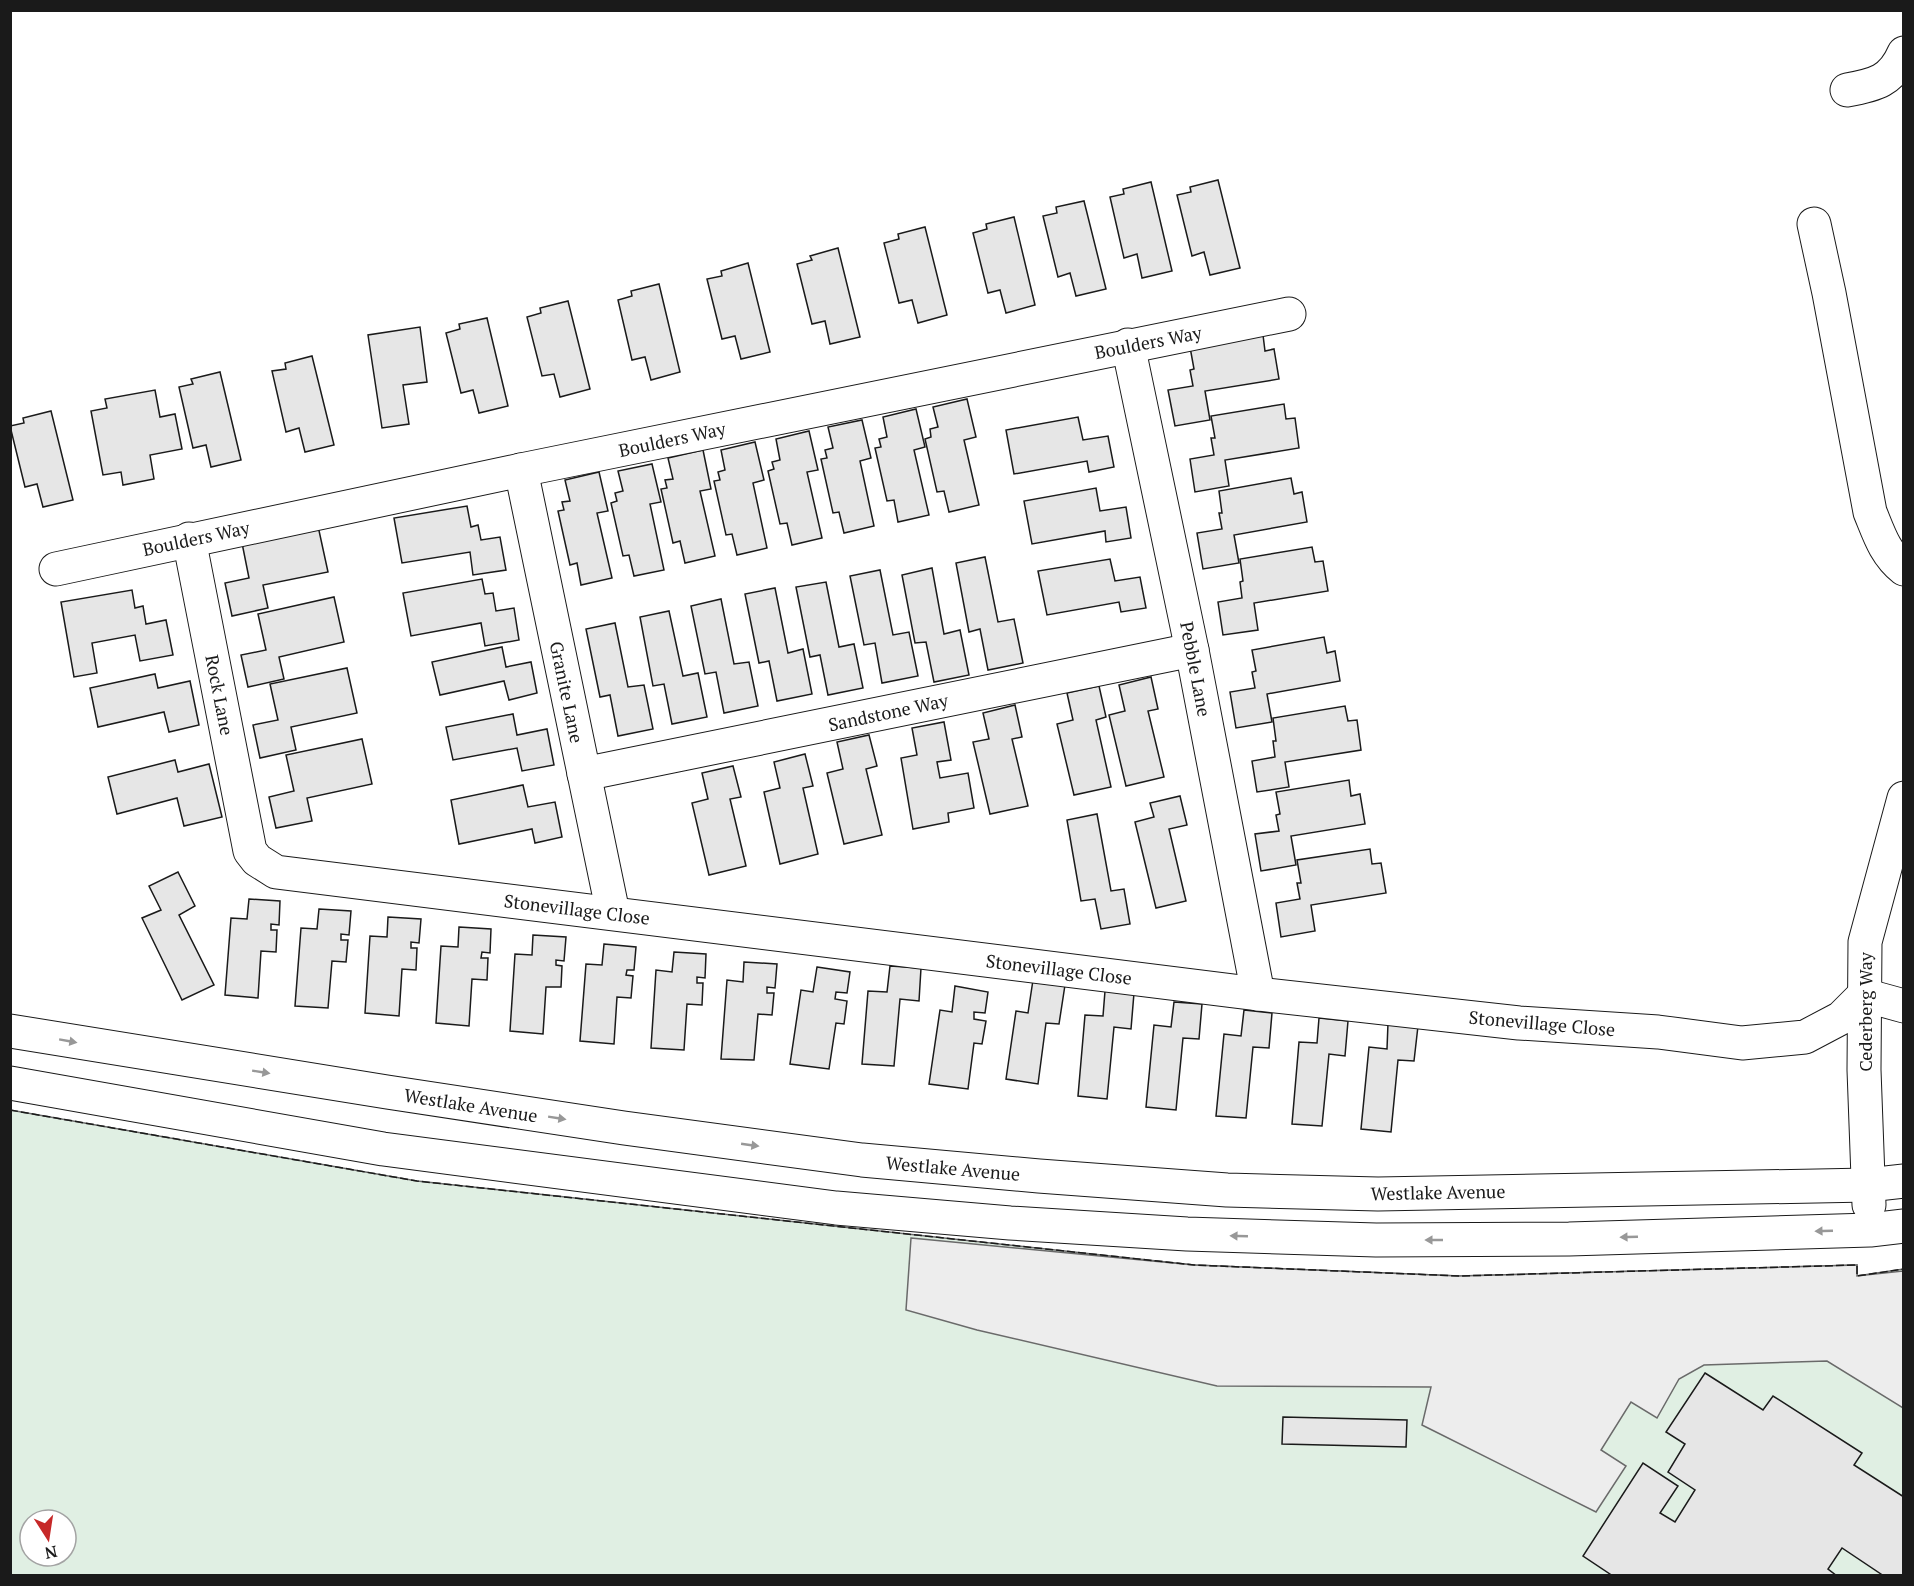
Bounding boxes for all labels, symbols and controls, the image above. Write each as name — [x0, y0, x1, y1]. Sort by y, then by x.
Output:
street label: Boulders Way — [1092, 320, 1205, 364]
street label: Boulders Way — [616, 416, 729, 462]
street label: Boulders Way — [140, 515, 253, 561]
street label: Pebble Lane — [1175, 619, 1217, 719]
street label: Granite Lane — [545, 639, 589, 745]
street label: Rock Lane — [200, 653, 240, 737]
street label: Sandstone Way — [826, 687, 951, 736]
street label: Stonevillage Close — [503, 888, 651, 930]
street label: Stonevillage Close — [985, 948, 1133, 990]
street label: Cederberg Way — [1853, 951, 1877, 1072]
street label: Stonevillage Close — [1468, 1005, 1616, 1041]
one-way arrow — [59, 1037, 78, 1046]
one-way arrow — [251, 1068, 270, 1077]
street label: Westlake Avenue — [403, 1083, 539, 1127]
one-way arrow — [548, 1113, 567, 1122]
one-way arrow — [741, 1140, 760, 1149]
street label: Westlake Avenue — [885, 1150, 1021, 1186]
street label: Westlake Avenue — [1370, 1179, 1506, 1205]
one-way arrow — [1815, 1227, 1834, 1236]
one-way arrow — [1230, 1231, 1249, 1240]
one-way arrow — [1620, 1232, 1639, 1242]
one-way arrow — [1425, 1235, 1444, 1245]
north arrow — [18, 1508, 78, 1568]
text: N — [43, 1541, 59, 1565]

